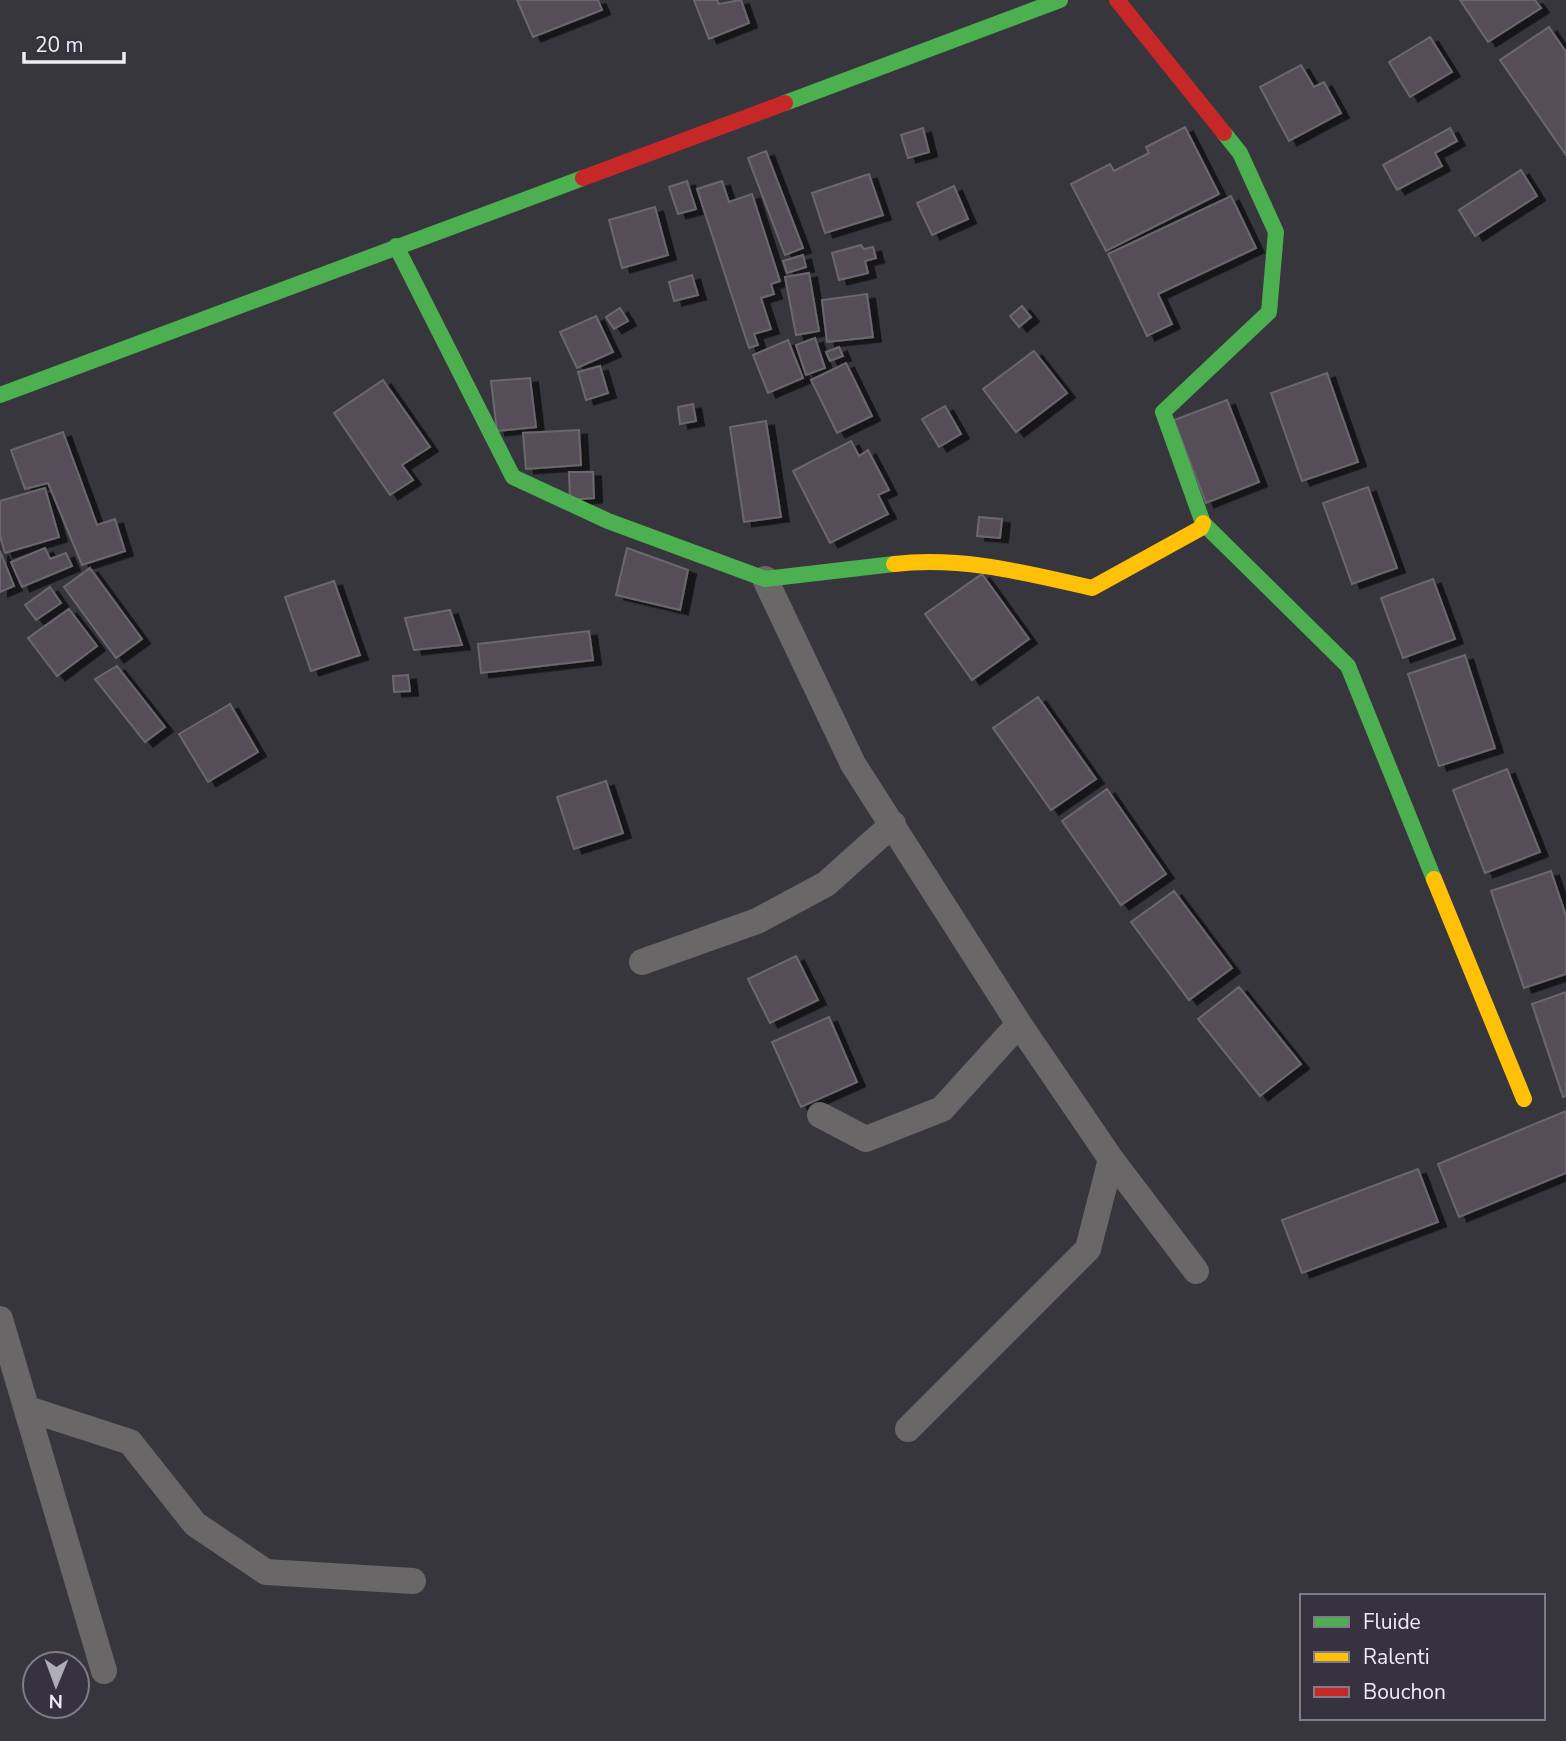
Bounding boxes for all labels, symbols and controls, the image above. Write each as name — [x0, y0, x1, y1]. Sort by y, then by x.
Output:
scale bar — [24, 21, 124, 65]
text: 20 m — [35, 31, 84, 59]
legend — [1300, 1594, 1545, 1720]
text: Fluide — [1363, 1608, 1421, 1636]
text: Ralenti — [1363, 1643, 1430, 1671]
north arrow — [21, 1650, 91, 1720]
text: Bouchon — [1363, 1678, 1446, 1706]
text: N — [48, 1688, 63, 1714]

